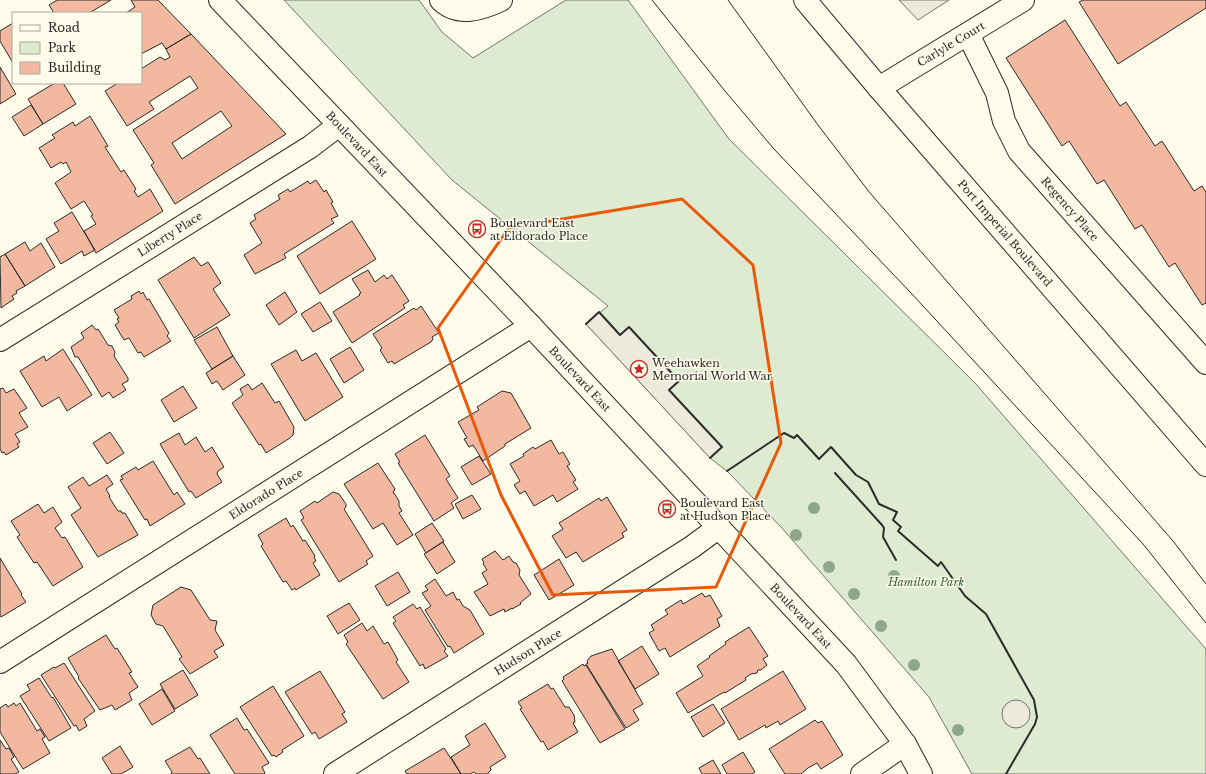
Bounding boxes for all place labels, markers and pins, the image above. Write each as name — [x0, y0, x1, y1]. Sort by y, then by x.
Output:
place label: Boulevard East at Eldorado Place — [490, 216, 588, 243]
bus stop icon: Boulevard East at Eldorado Place — [467, 219, 487, 239]
place label: Weehawken Memorial World War — [651, 356, 773, 383]
place icon: Weehawken Memorial World War — [629, 359, 649, 379]
place label: Boulevard East at Hudson Place — [680, 496, 771, 523]
bus stop icon: Boulevard East at Hudson Place — [657, 499, 677, 519]

